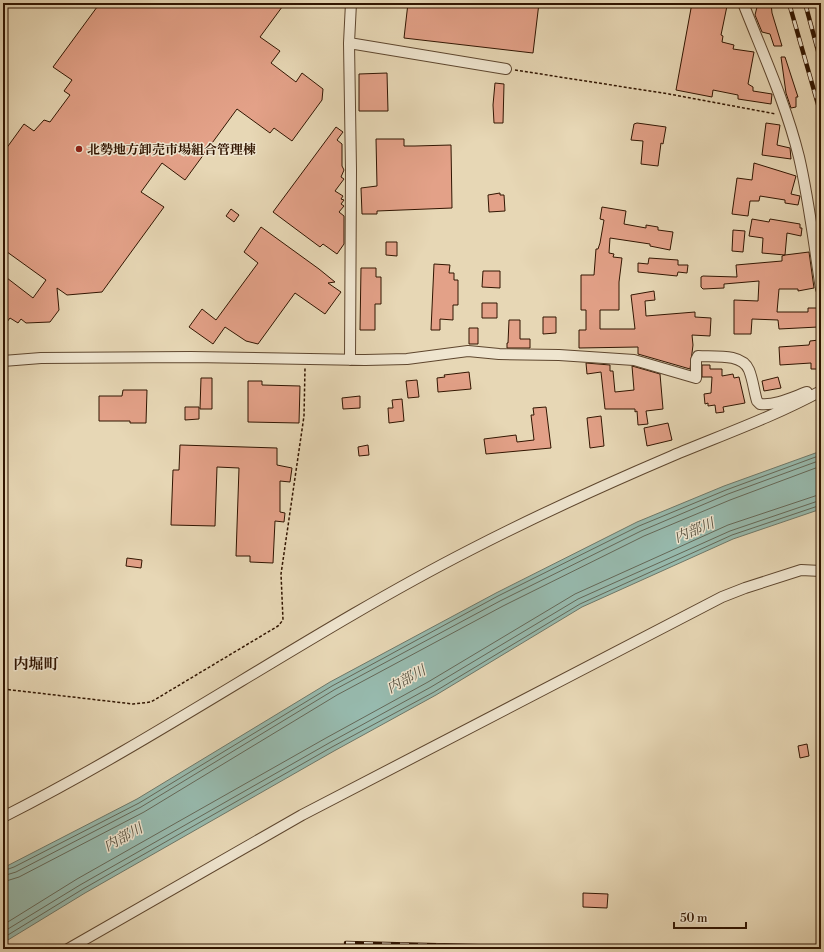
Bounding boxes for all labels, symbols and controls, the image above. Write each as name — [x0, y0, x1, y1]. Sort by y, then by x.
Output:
place label: 北勢地方卸売市場組合管理棟 — [87, 142, 256, 158]
marker: 北勢地方卸売市場組合管理棟 — [74, 144, 84, 154]
water label: 内部川 — [672, 514, 719, 547]
district label: 内堀町 — [13, 655, 59, 674]
water label: 内部川 — [384, 661, 431, 698]
water label: 内部川 — [101, 819, 148, 856]
scale bar — [674, 904, 746, 930]
text: 50 m — [680, 911, 708, 926]

